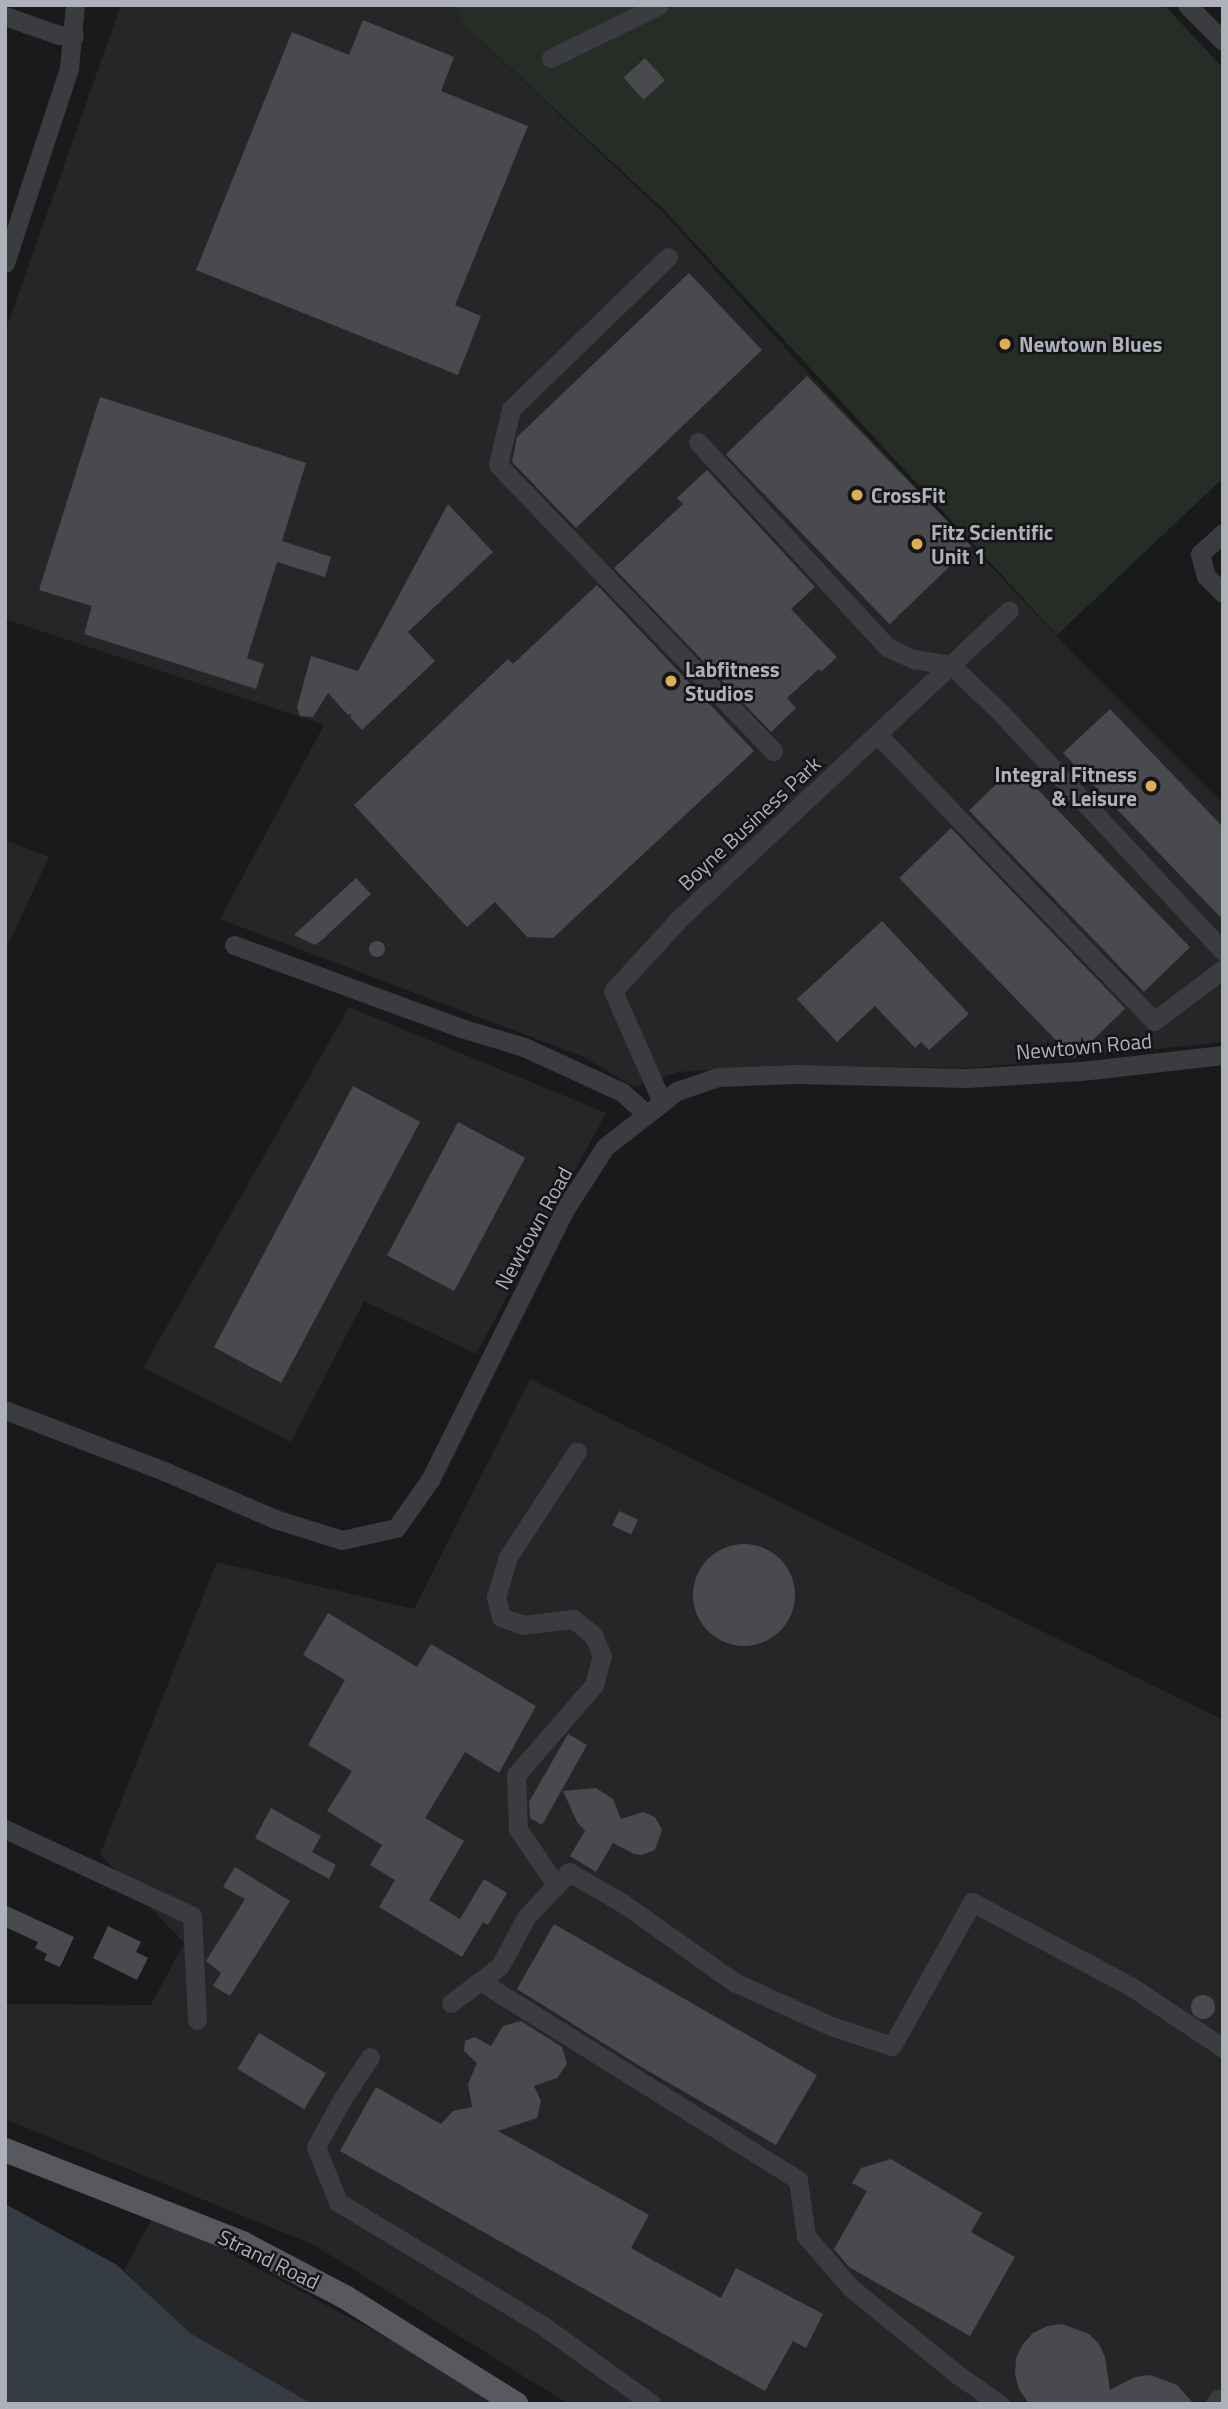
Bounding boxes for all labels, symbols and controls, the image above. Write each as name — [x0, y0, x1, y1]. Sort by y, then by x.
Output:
place label: Newtown Blues — [1019, 331, 1162, 357]
marker: Newtown Blues — [997, 336, 1013, 352]
place label: CrossFit — [871, 482, 945, 508]
marker: CrossFit — [849, 487, 865, 503]
place label: Fitz Scientific Unit 1 — [931, 519, 1053, 569]
marker: Fitz Scientific Unit 1 — [909, 536, 925, 552]
place label: Labfitness Studios — [685, 656, 780, 706]
marker: Labfitness Studios — [663, 673, 679, 689]
street label: Boyne Business Park — [673, 751, 825, 895]
place label: Integral Fitness & Leisure — [995, 761, 1137, 811]
marker: Integral Fitness & Leisure — [1143, 778, 1159, 794]
street label: Newtown Road — [1015, 1028, 1153, 1064]
street label: Newtown Road — [489, 1162, 577, 1294]
street label: Strand Road — [215, 2224, 323, 2294]

